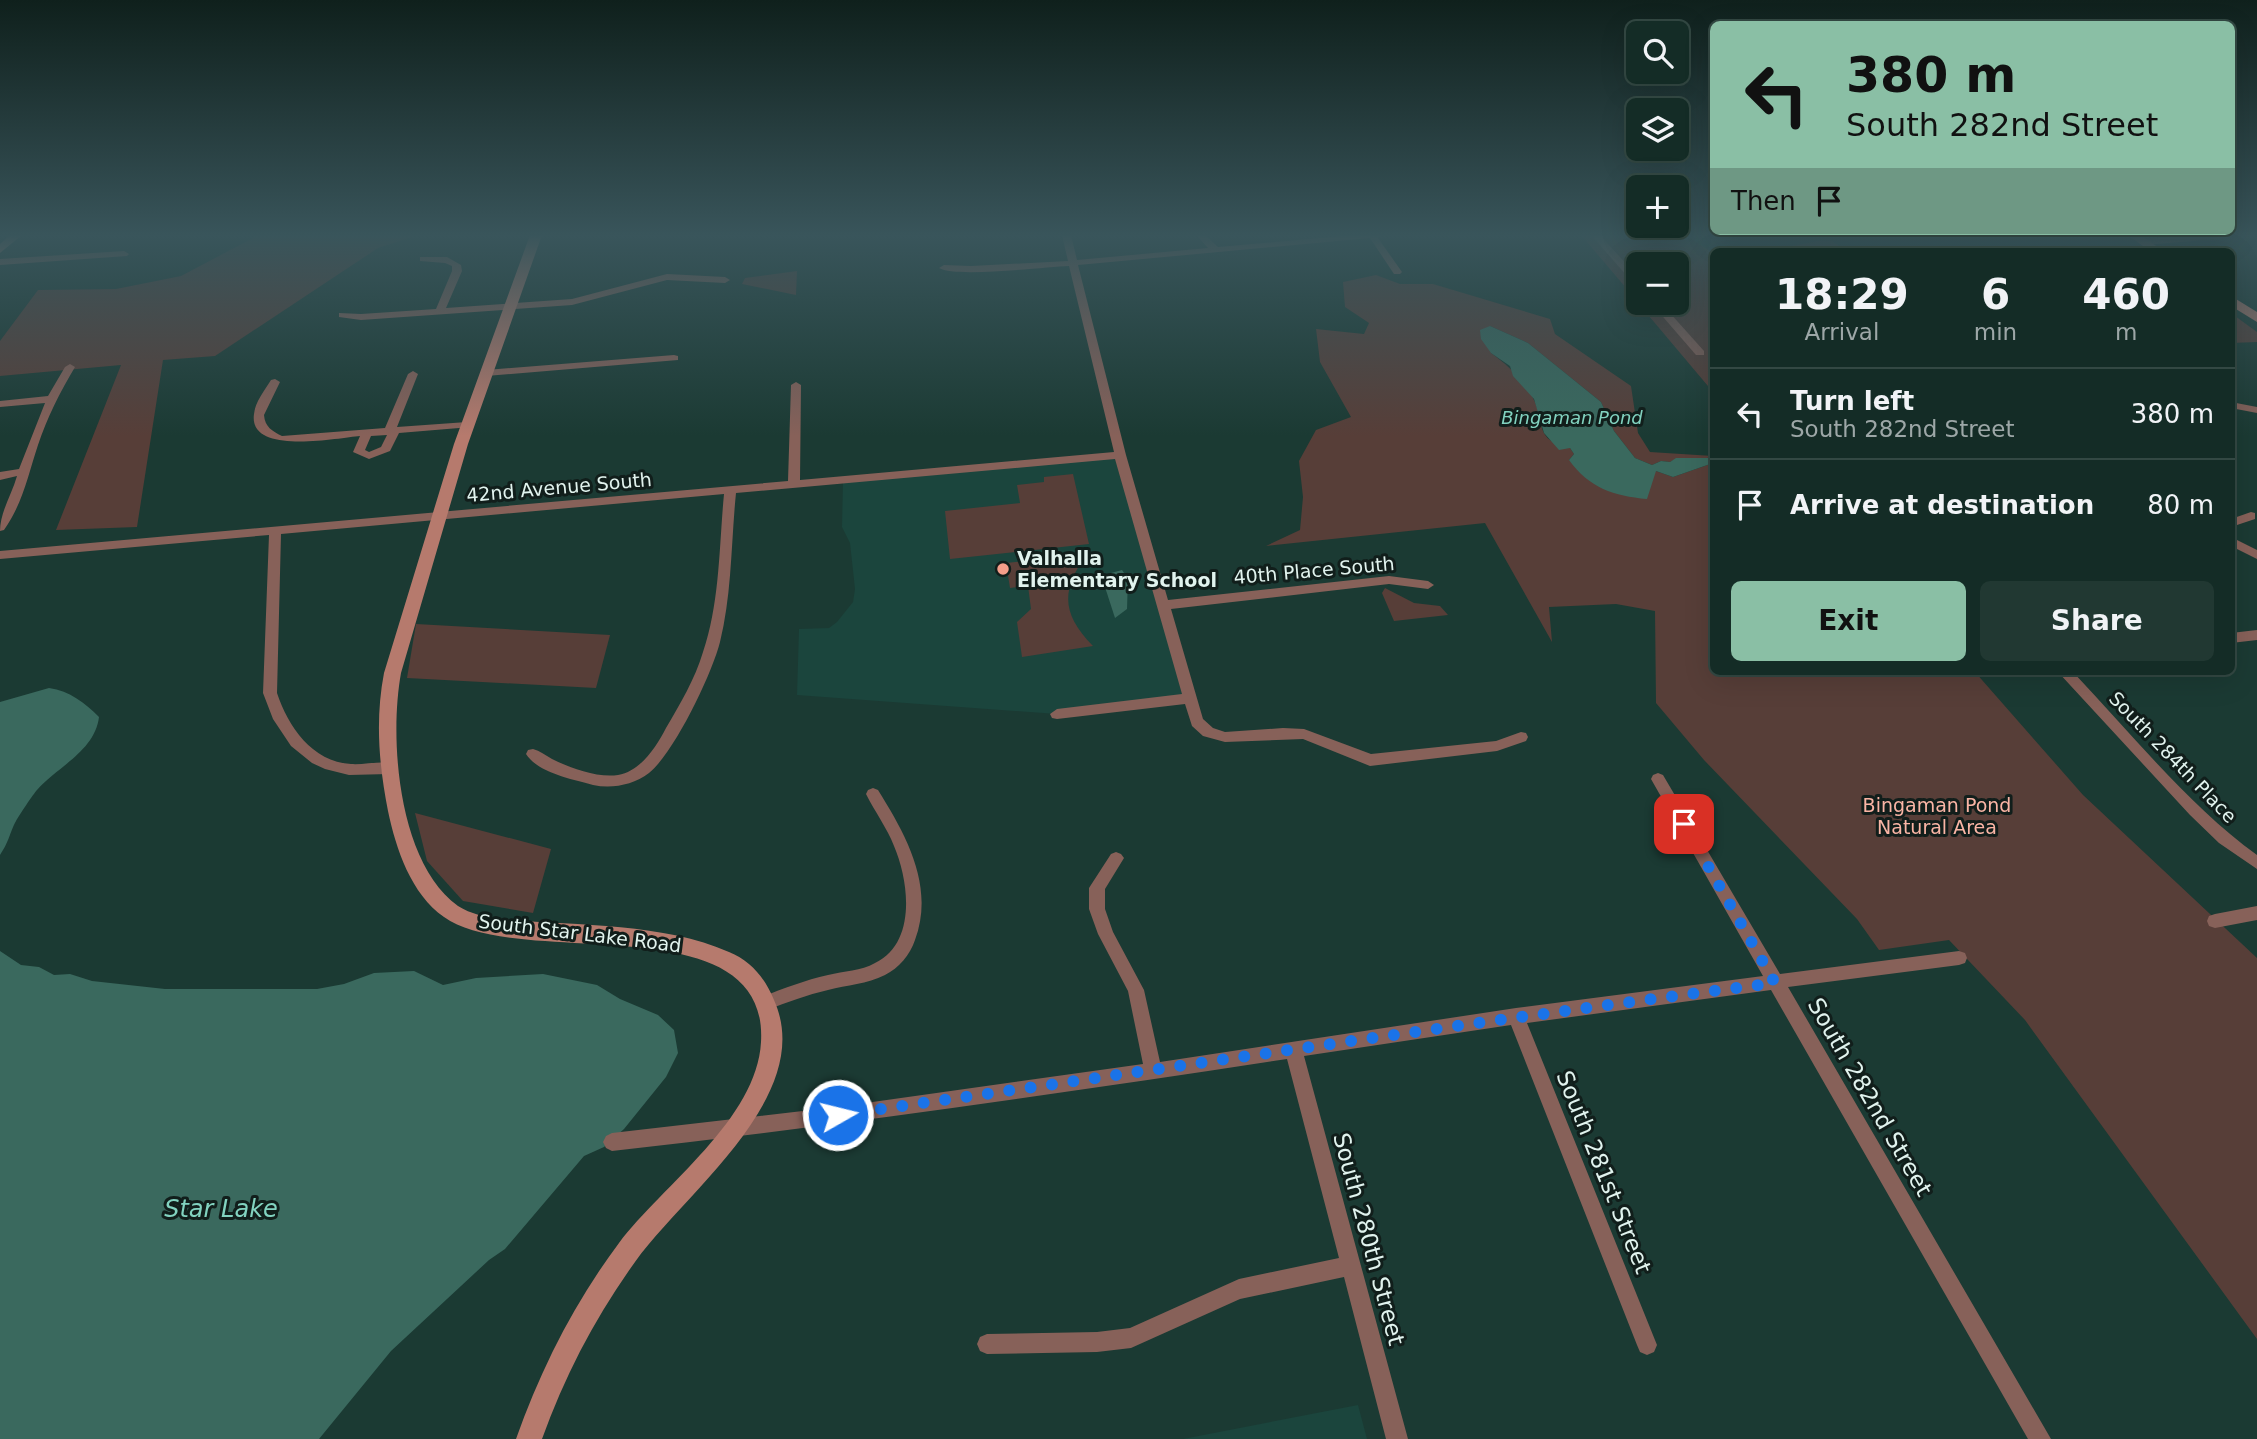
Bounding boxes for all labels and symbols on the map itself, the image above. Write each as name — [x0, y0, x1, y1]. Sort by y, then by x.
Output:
water label: Bingaman Pond — [1501, 407, 1643, 428]
street label: 42nd Avenue South — [465, 468, 653, 506]
place label: Valhalla Elementary School — [1017, 547, 1217, 591]
street label: 40th Place South — [1233, 552, 1395, 588]
marker: Valhalla Elementary School — [995, 561, 1011, 577]
street label: South 284th Place — [2105, 687, 2241, 827]
pin — [1654, 794, 1714, 854]
park label: Bingaman Pond Natural Area — [1863, 794, 2011, 838]
street label: South Star Lake Road — [477, 910, 683, 956]
street label: South 282nd Street — [1803, 993, 1937, 1201]
street label: South 281st Street — [1551, 1067, 1657, 1277]
position arrow — [801, 1078, 875, 1152]
street label: South 280th Street — [1328, 1130, 1410, 1348]
water label: Star Lake — [164, 1195, 278, 1223]

